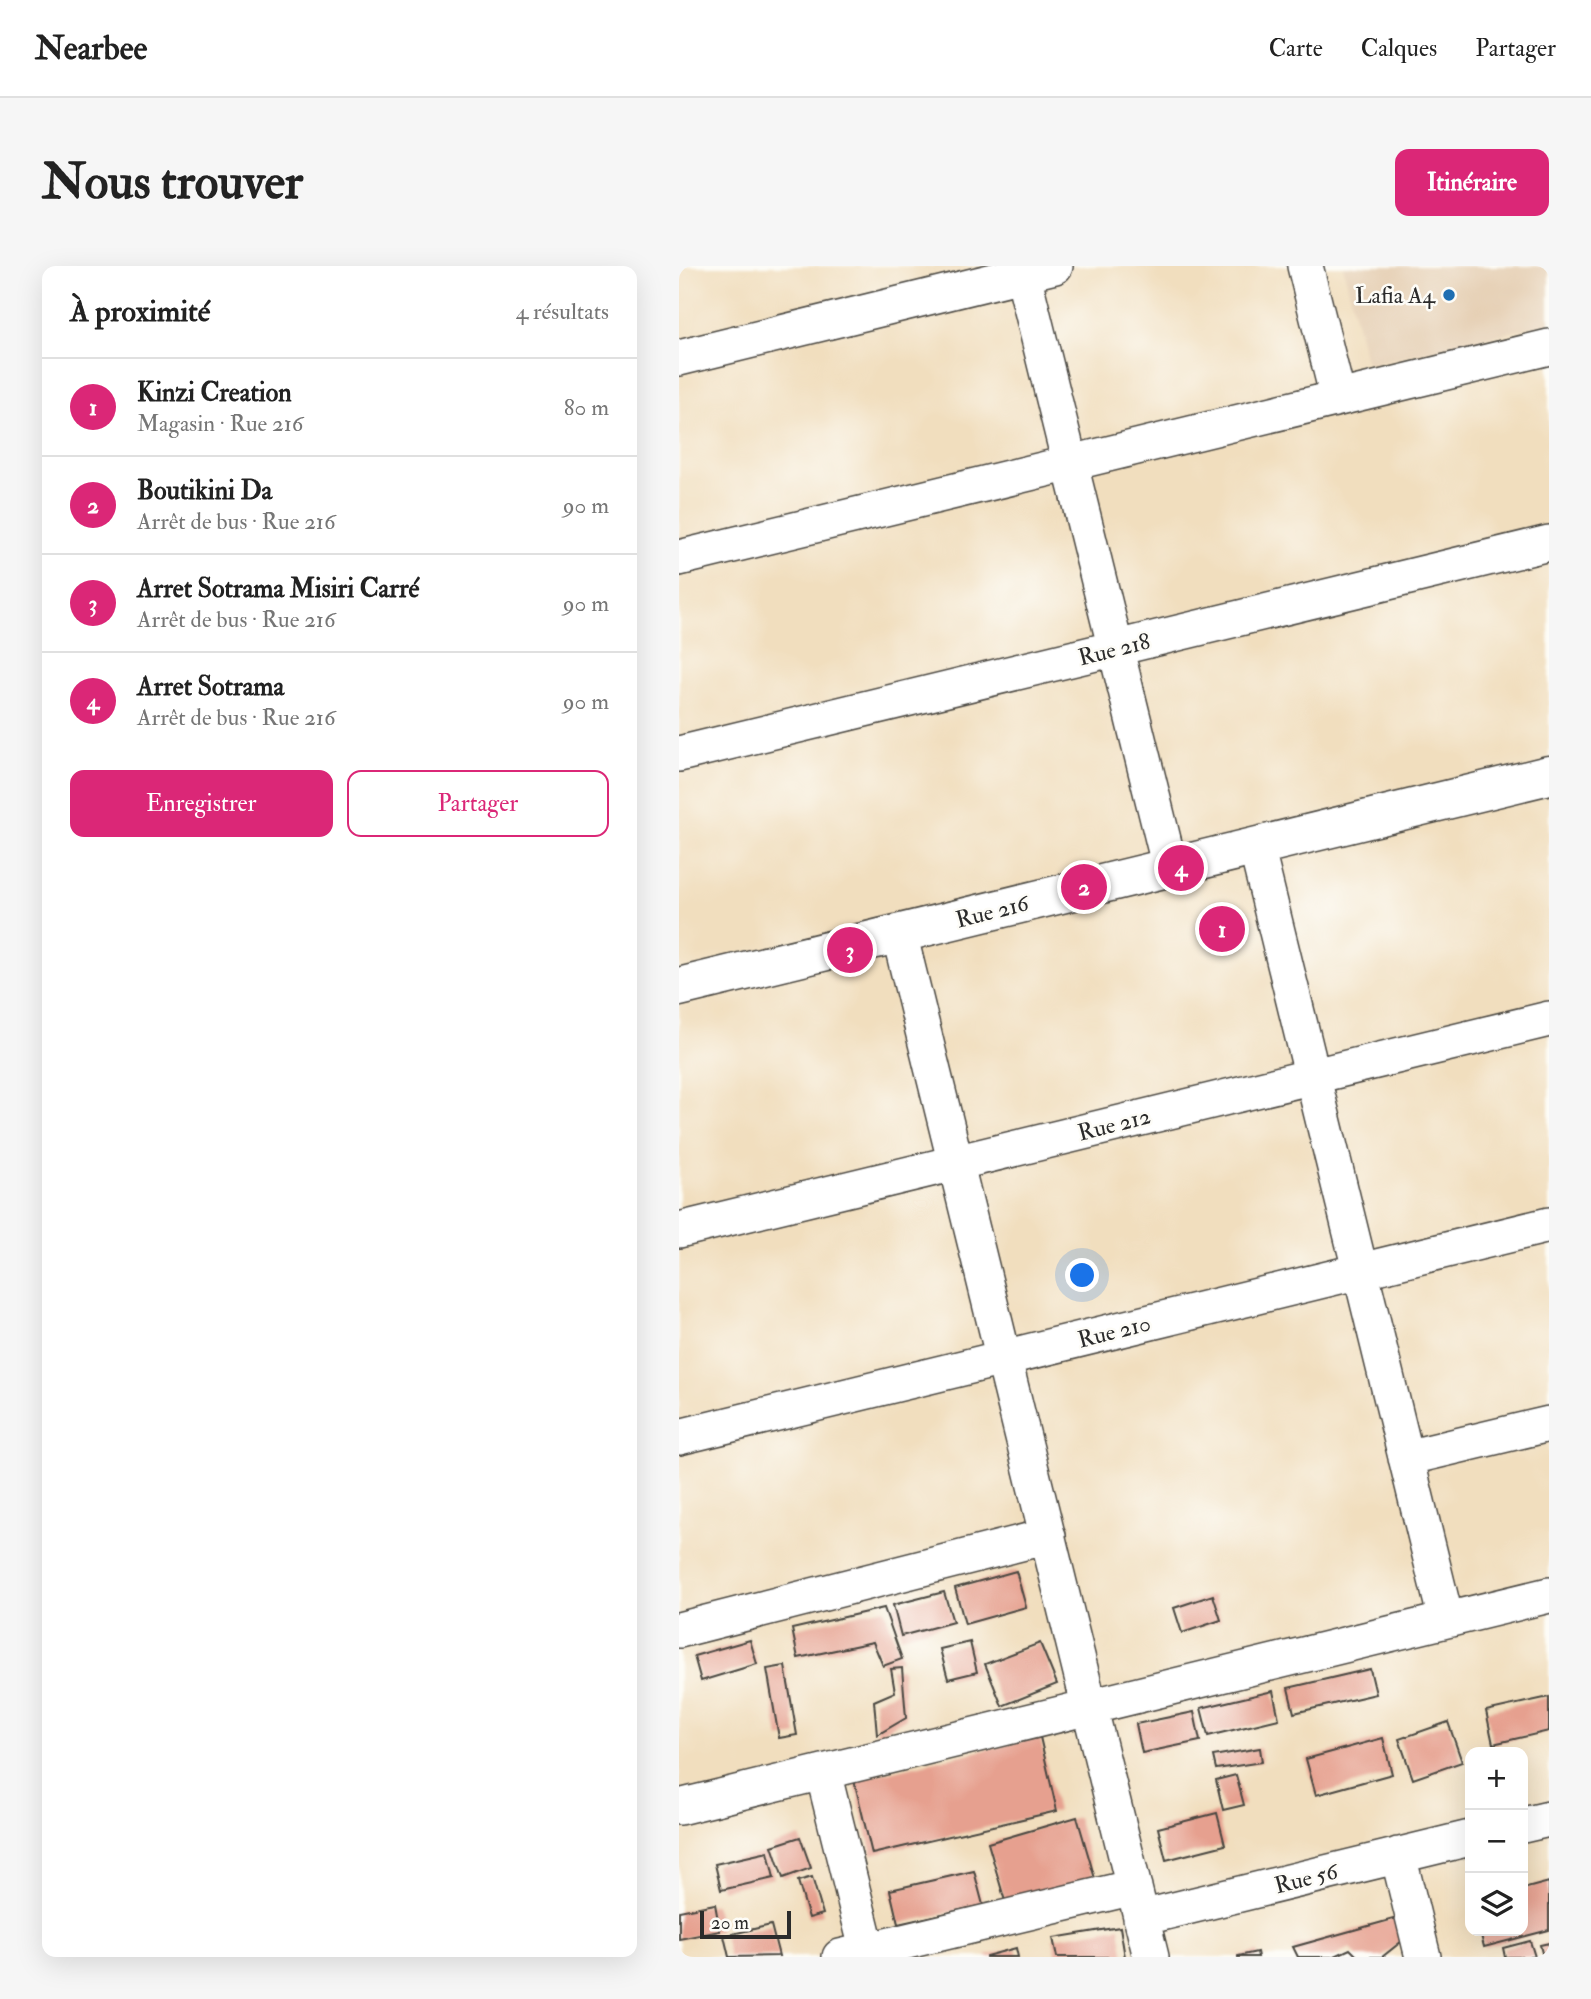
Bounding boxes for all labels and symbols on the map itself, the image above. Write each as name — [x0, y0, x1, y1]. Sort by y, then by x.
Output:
place label: Lafia A4 — [1355, 281, 1437, 310]
marker: Lafia A4 — [1441, 287, 1457, 303]
street label: Rue 218 — [1075, 627, 1153, 672]
pin: 4 — [1158, 842, 1204, 894]
pin: 2 — [1061, 861, 1107, 913]
street label: Rue 216 — [953, 888, 1033, 934]
pin: 1 — [1199, 903, 1245, 955]
pin: 3 — [827, 924, 873, 976]
street label: Rue 212 — [1075, 1101, 1154, 1148]
your location — [1065, 1258, 1099, 1292]
street label: Rue 210 — [1075, 1308, 1154, 1355]
street label: Rue 56 — [1271, 1856, 1342, 1900]
scale bar — [700, 1908, 791, 1940]

